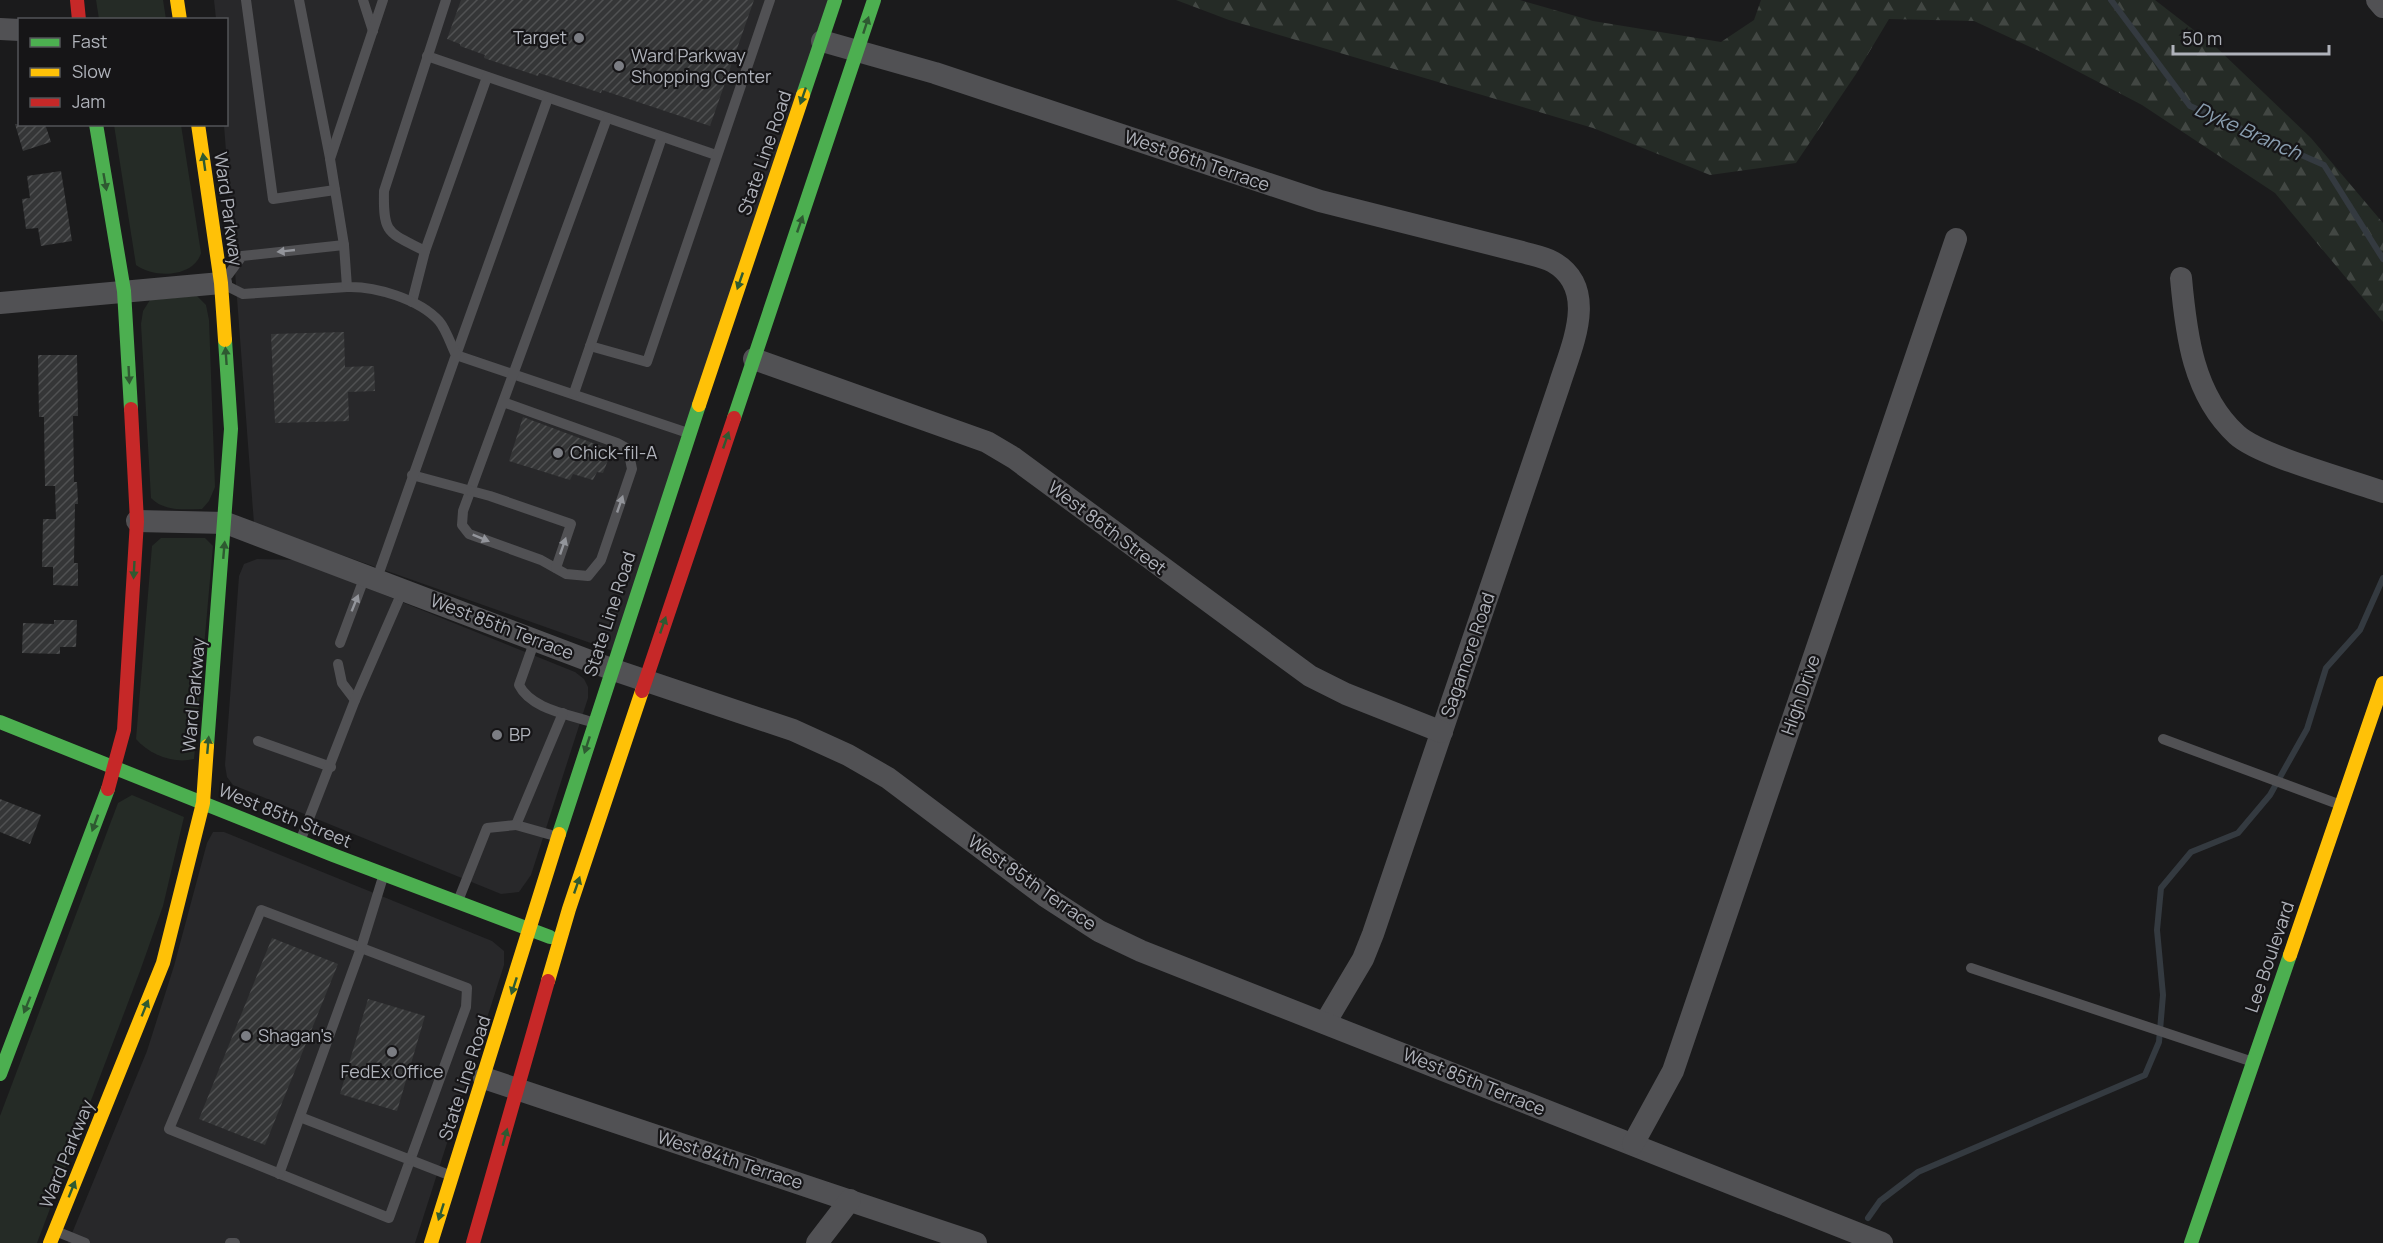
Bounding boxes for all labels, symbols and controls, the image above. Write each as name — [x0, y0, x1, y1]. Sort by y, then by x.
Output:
one-way arrow — [862, 16, 871, 34]
legend — [18, 18, 228, 126]
scale bar — [2173, 18, 2329, 56]
place label: Target — [513, 25, 567, 49]
text: 50 m — [2182, 26, 2222, 50]
text: Fast — [72, 29, 107, 53]
marker: Target — [572, 31, 586, 45]
place label: Ward Parkway Shopping Center — [631, 43, 772, 88]
text: Slow — [72, 59, 112, 83]
marker: Ward Parkway Shopping Center — [612, 59, 626, 73]
street label: State Line Road — [732, 87, 797, 218]
one-way arrow — [798, 87, 807, 105]
text: Jam — [72, 89, 106, 113]
water label: Dyke Branch — [2190, 95, 2307, 167]
street label: West 86th Terrace — [1121, 124, 1273, 196]
street label: Ward Parkway — [209, 150, 249, 268]
one-way arrow — [199, 153, 208, 172]
one-way arrow — [101, 173, 110, 192]
one-way arrow — [795, 215, 805, 233]
one-way arrow — [276, 247, 295, 256]
one-way arrow — [735, 272, 745, 290]
one-way arrow — [221, 346, 231, 365]
one-way arrow — [124, 366, 134, 385]
one-way arrow — [721, 431, 731, 449]
place label: Chick-fil-A — [570, 440, 658, 464]
marker: Chick-fil-A — [551, 446, 565, 460]
street label: West 86th Street — [1043, 475, 1172, 580]
one-way arrow — [616, 494, 626, 512]
one-way arrow — [472, 533, 490, 543]
one-way arrow — [559, 537, 569, 555]
one-way arrow — [219, 541, 229, 560]
street label: State Line Road — [578, 548, 641, 679]
one-way arrow — [129, 561, 138, 580]
street label: West 85th Terrace — [427, 588, 577, 664]
street label: Sagamore Road — [1434, 589, 1500, 720]
one-way arrow — [350, 594, 360, 612]
one-way arrow — [658, 616, 668, 634]
street label: Ward Parkway — [176, 636, 210, 753]
street label: High Drive — [1775, 651, 1825, 738]
place label: BP — [509, 722, 531, 746]
marker: BP — [490, 728, 504, 742]
one-way arrow — [203, 735, 213, 754]
one-way arrow — [582, 736, 591, 754]
street label: West 85th Street — [215, 777, 356, 853]
one-way arrow — [90, 814, 100, 832]
street label: West 85th Terrace — [964, 829, 1102, 935]
one-way arrow — [573, 876, 582, 894]
street label: Lee Boulevard — [2239, 898, 2299, 1015]
one-way arrow — [508, 977, 518, 995]
one-way arrow — [22, 996, 31, 1014]
one-way arrow — [141, 999, 150, 1017]
street label: State Line Road — [433, 1012, 496, 1143]
place label: Shagan's — [258, 1023, 332, 1047]
marker: Shagan's — [239, 1029, 253, 1043]
street label: West 85th Terrace — [1400, 1042, 1549, 1121]
marker: FedEx Office — [385, 1045, 399, 1059]
place label: FedEx Office — [341, 1059, 443, 1083]
street label: Ward Parkway — [33, 1095, 99, 1211]
street label: West 84th Terrace — [654, 1124, 806, 1194]
one-way arrow — [501, 1127, 510, 1145]
one-way arrow — [67, 1179, 77, 1197]
one-way arrow — [436, 1203, 445, 1221]

